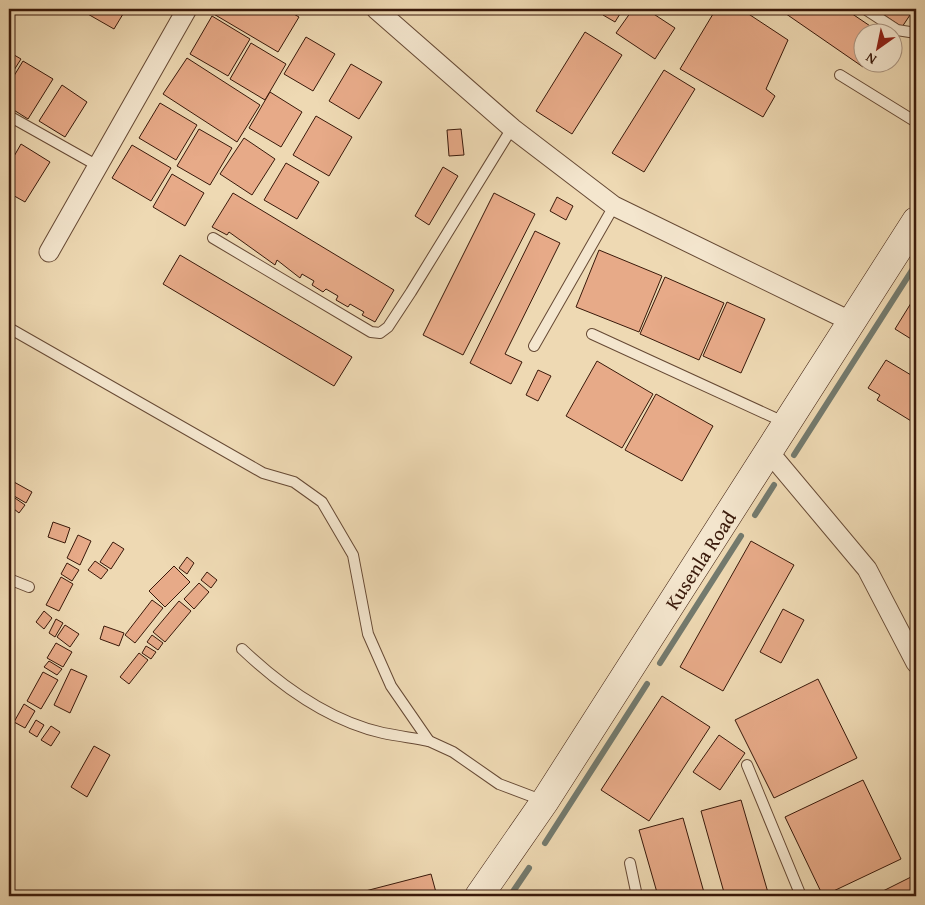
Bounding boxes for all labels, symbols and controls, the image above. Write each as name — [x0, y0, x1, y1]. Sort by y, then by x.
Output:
north arrow — [852, 22, 902, 72]
text: N — [861, 48, 880, 70]
street label: Kusenla Road — [657, 505, 743, 615]

